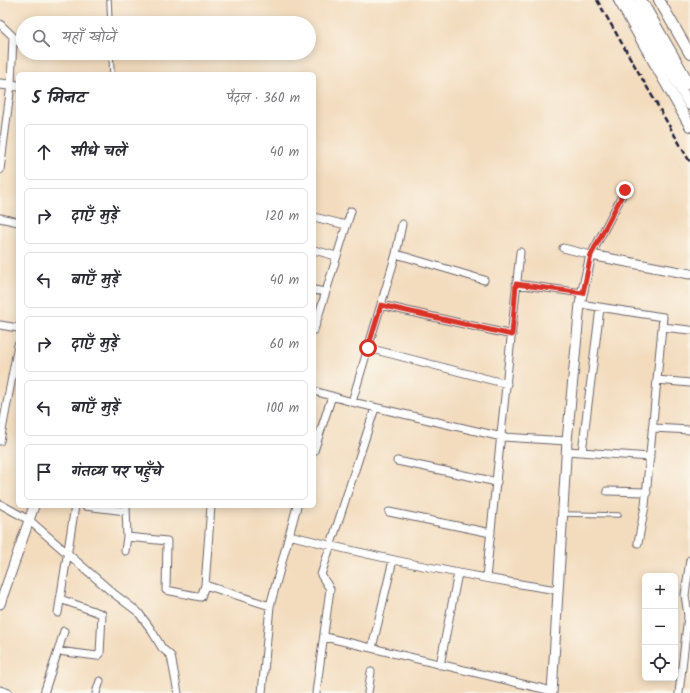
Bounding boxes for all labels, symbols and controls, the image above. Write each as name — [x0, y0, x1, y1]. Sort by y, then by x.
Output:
search box — [16, 16, 316, 60]
text: यहाँ खोजें — [62, 26, 116, 50]
icon: search — [30, 27, 52, 49]
text: 5 मिनट — [32, 85, 86, 112]
text: पैदल · 360 m — [227, 88, 300, 109]
text: सीधे चलें — [71, 140, 126, 164]
icon: ahead — [33, 141, 55, 163]
text: 40 m — [270, 142, 299, 163]
route end — [616, 181, 634, 199]
text: दाएँ मुड़ें — [71, 204, 118, 228]
icon: right — [33, 205, 55, 227]
text: 120 m — [265, 206, 299, 227]
text: बाएँ मुड़ें — [71, 268, 119, 292]
icon: left — [33, 269, 55, 291]
text: 40 m — [270, 270, 299, 291]
text: दाएँ मुड़ें — [71, 332, 118, 356]
icon: right — [33, 333, 55, 355]
text: 60 m — [270, 334, 299, 355]
route start — [359, 339, 377, 357]
text: बाएँ मुड़ें — [71, 396, 119, 420]
icon: left — [33, 397, 55, 419]
text: 100 m — [266, 398, 299, 419]
text: गंतव्य पर पहुँचे — [71, 460, 162, 484]
icon: arrive — [33, 461, 55, 483]
map controls — [642, 573, 678, 681]
button: + — [642, 573, 678, 609]
button: − — [642, 609, 678, 645]
button: locate — [642, 645, 678, 681]

